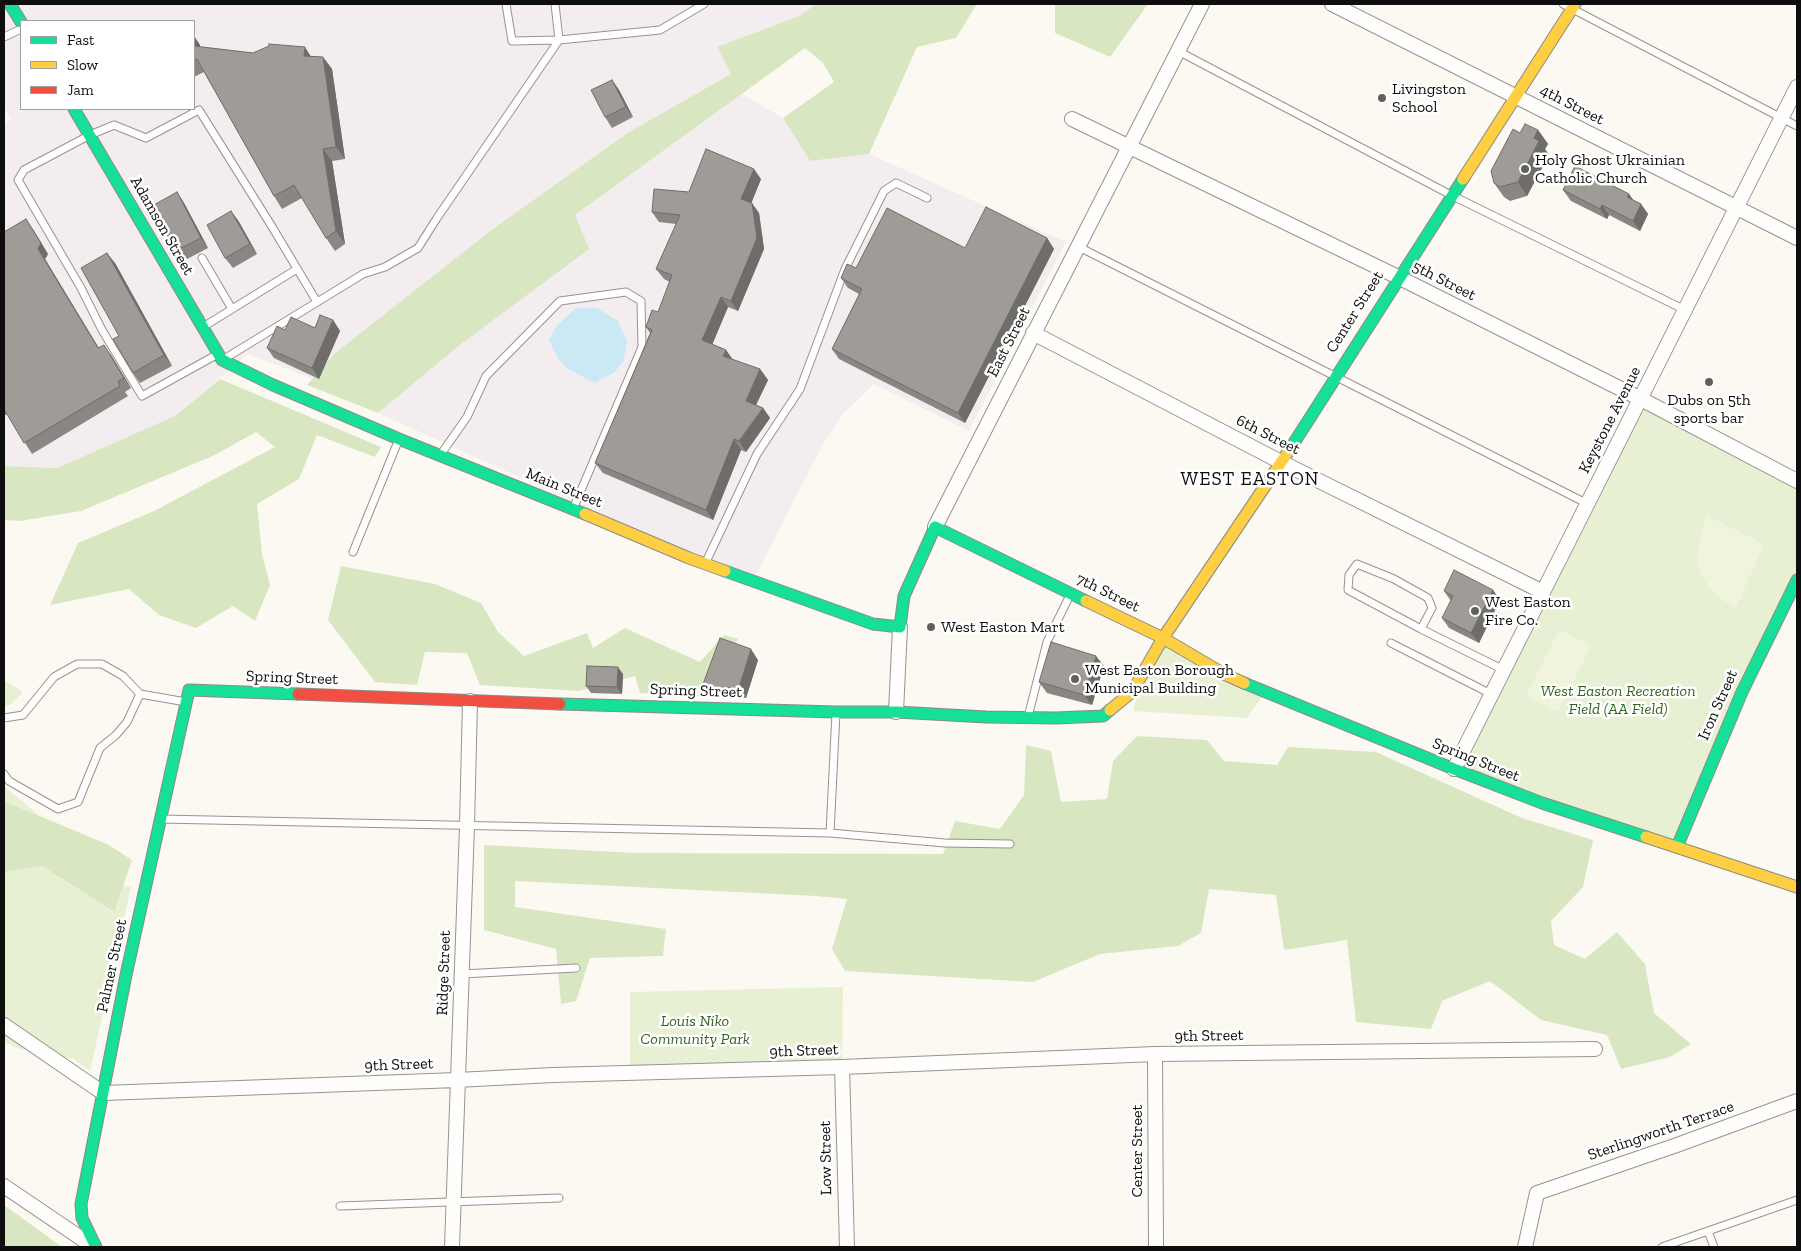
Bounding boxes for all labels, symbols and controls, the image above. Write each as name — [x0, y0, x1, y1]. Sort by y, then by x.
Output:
legend — [20, 20, 195, 110]
text: Fast — [67, 31, 95, 49]
text: Slow — [67, 56, 98, 74]
place label: Livingston School — [1392, 79, 1466, 117]
text: Jam — [67, 81, 94, 99]
street label: 4th Street — [1537, 81, 1607, 129]
marker: Livingston School — [1376, 92, 1388, 104]
place label: Holy Ghost Ukrainian Catholic Church — [1535, 150, 1685, 188]
marker: Holy Ghost Ukrainian Catholic Church — [1519, 163, 1531, 175]
street label: Adamson Street — [126, 173, 198, 279]
street label: 5th Street — [1409, 257, 1479, 305]
street label: Center Street — [1322, 267, 1388, 357]
street label: East Street — [983, 304, 1035, 380]
street label: Keystone Avenue — [1575, 363, 1645, 477]
marker: Dubs on 5th sports bar — [1703, 376, 1715, 388]
place label: Dubs on 5th sports bar — [1667, 390, 1751, 428]
street label: 6th Street — [1233, 411, 1303, 459]
street label: Main Street — [523, 464, 605, 512]
district label: WEST EASTON — [1179, 469, 1321, 491]
street label: 7th Street — [1073, 569, 1143, 617]
place label: West Easton Fire Co. — [1485, 592, 1571, 630]
marker: West Easton Fire Co. — [1469, 605, 1481, 617]
place label: West Easton Mart — [941, 617, 1065, 637]
marker: West Easton Mart — [925, 621, 937, 633]
place label: West Easton Borough Municipal Building — [1085, 660, 1234, 698]
street label: Spring Street — [246, 667, 338, 689]
street label: Iron Street — [1694, 667, 1742, 743]
marker: West Easton Borough Municipal Building — [1069, 673, 1081, 685]
street label: Spring Street — [650, 680, 742, 702]
park label: West Easton Recreation Field (AA Field) — [1540, 681, 1696, 719]
street label: Spring Street — [1430, 734, 1522, 786]
street label: Palmer Street — [93, 918, 131, 1014]
street label: Ridge Street — [433, 930, 455, 1016]
park label: Louis Niko Community Park — [640, 1011, 750, 1049]
street label: 9th Street — [1174, 1026, 1244, 1046]
street label: 9th Street — [769, 1040, 839, 1062]
street label: 9th Street — [364, 1054, 434, 1076]
street label: Sterlingworth Terrace — [1585, 1097, 1737, 1165]
street label: Center Street — [1127, 1105, 1147, 1197]
street label: Low Street — [816, 1120, 836, 1196]

